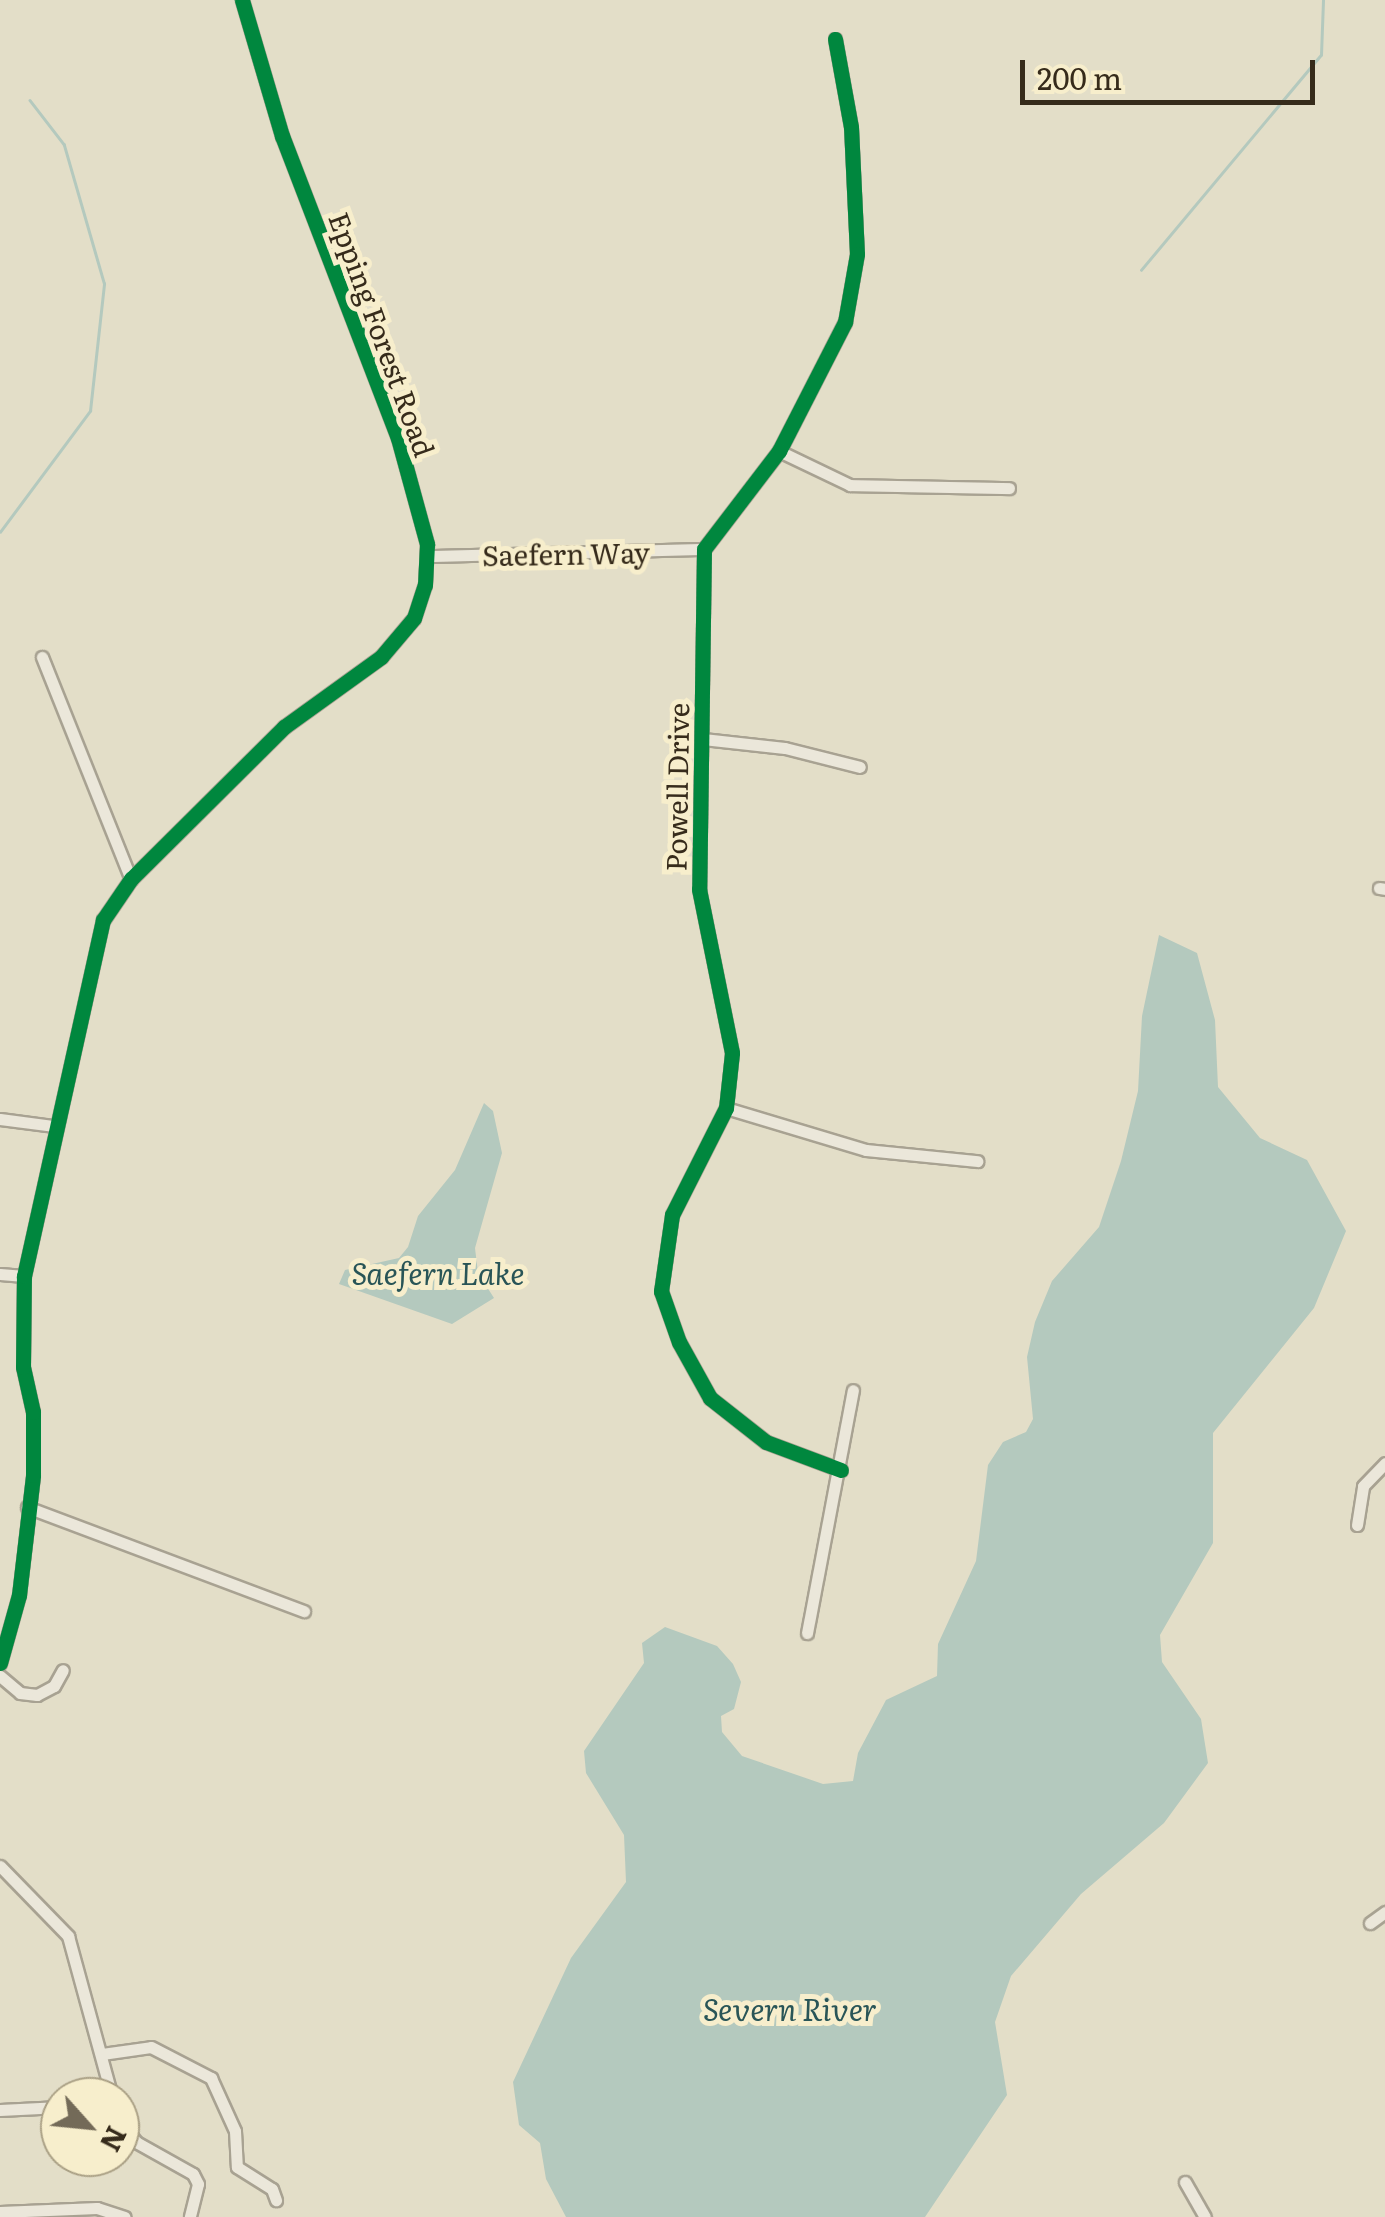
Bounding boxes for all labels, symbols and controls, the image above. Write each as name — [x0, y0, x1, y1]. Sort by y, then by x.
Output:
scale bar — [1025, 40, 1320, 102]
text: 200 m — [1037, 55, 1122, 99]
street label: Epping Forest Road — [323, 207, 443, 461]
street label: Saefern Way — [482, 535, 650, 571]
street label: Powell Drive — [658, 702, 694, 872]
water label: Saefern Lake — [351, 1254, 525, 1290]
water label: Severn River — [703, 1990, 877, 2026]
north arrow — [40, 2077, 140, 2177]
text: N — [91, 2120, 139, 2160]

